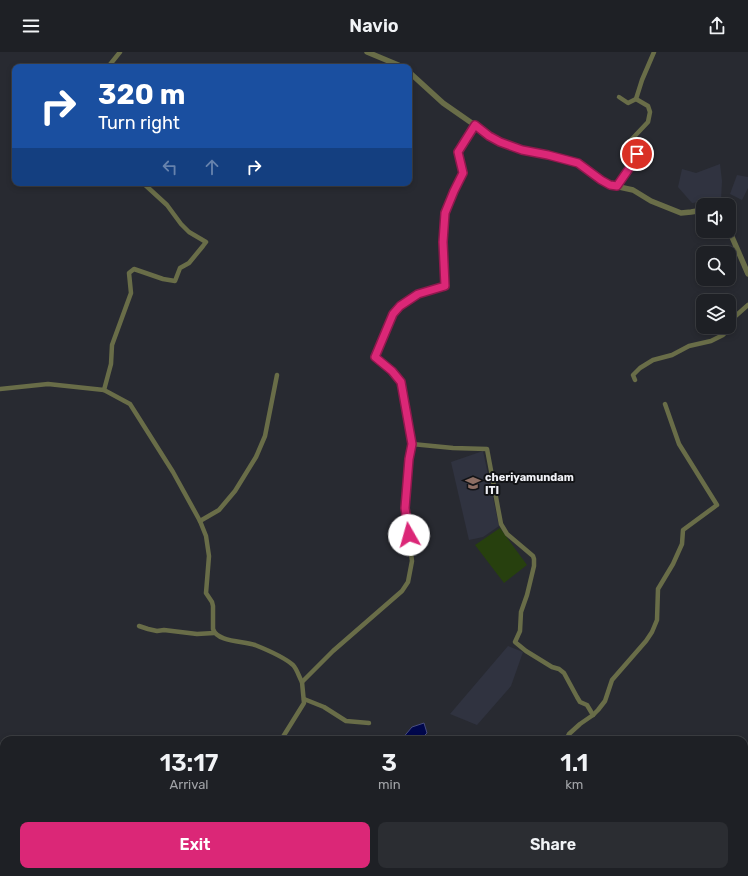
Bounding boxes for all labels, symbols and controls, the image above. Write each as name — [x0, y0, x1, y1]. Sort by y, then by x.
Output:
icon: menu — [20, 15, 42, 37]
text: Navio — [349, 15, 399, 37]
icon: share — [706, 15, 728, 37]
text: 320 m — [98, 78, 185, 111]
icon: right — [32, 80, 84, 132]
text: Turn right — [98, 112, 180, 134]
pin — [620, 137, 654, 171]
icon: arrive — [626, 143, 648, 165]
icon: left — [159, 156, 181, 178]
icon: ahead — [201, 156, 223, 178]
icon: right — [243, 156, 265, 178]
map controls — [696, 198, 736, 334]
button: sound — [696, 198, 736, 238]
button: search — [696, 246, 736, 286]
button: layers — [696, 294, 736, 334]
place label: cheriyamundam ITI — [485, 471, 574, 497]
school or university icon: cheriyamundam ITI — [464, 474, 482, 492]
position arrow — [388, 514, 430, 556]
text: 13:17 — [160, 749, 218, 777]
text: 3 — [382, 749, 397, 777]
text: 1.1 — [560, 749, 588, 777]
text: Arrival — [169, 777, 209, 792]
text: min — [378, 777, 401, 792]
text: km — [565, 777, 583, 792]
button: Exit — [20, 822, 370, 868]
button: Share — [378, 822, 728, 868]

